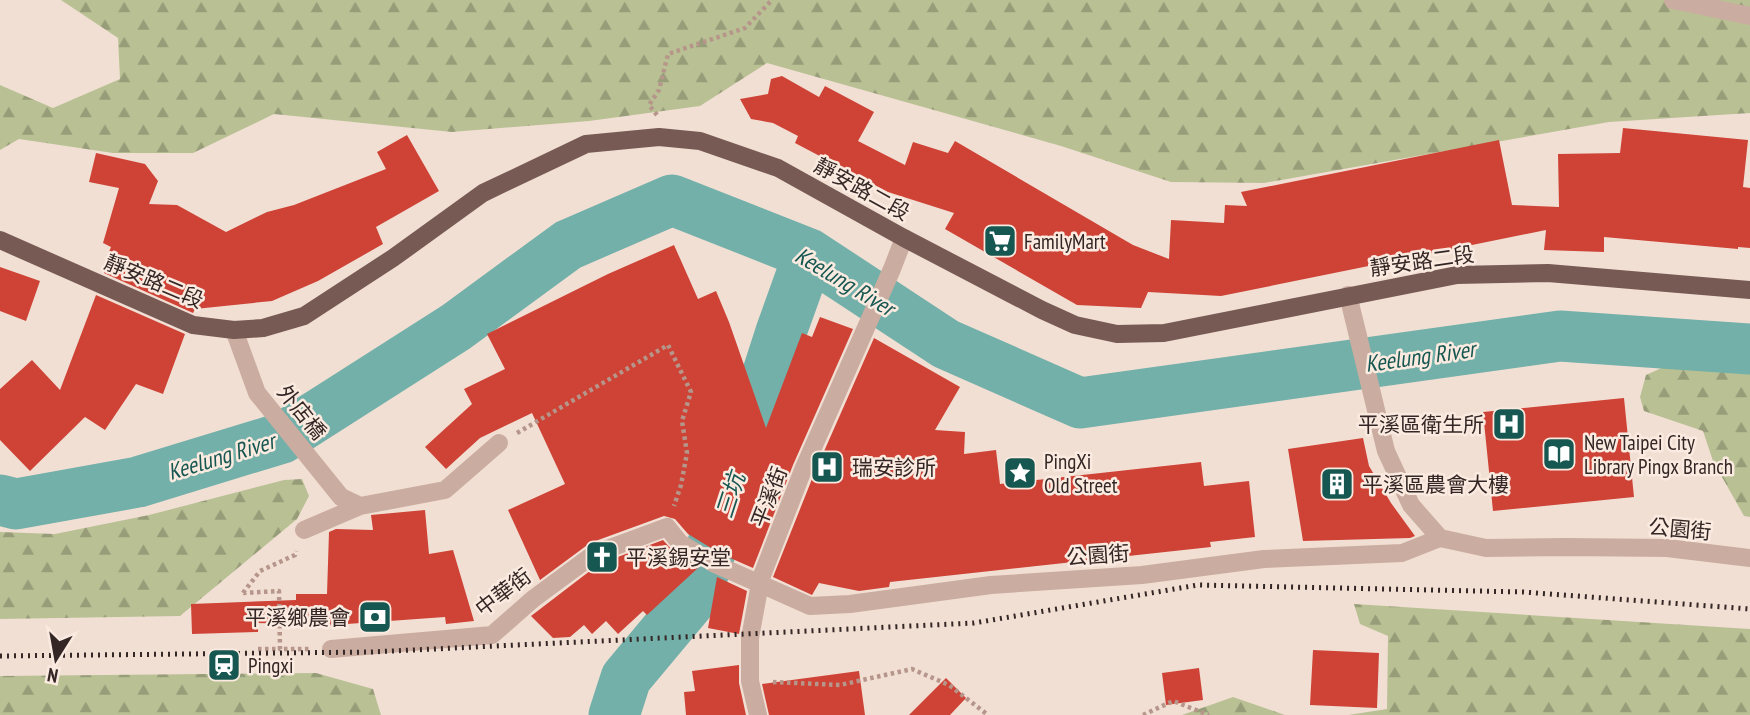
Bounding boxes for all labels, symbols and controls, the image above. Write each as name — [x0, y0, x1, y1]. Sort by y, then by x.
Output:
street label: 靜安路二段 — [810, 152, 914, 226]
supermarket icon: FamilyMart — [981, 222, 1019, 260]
place label: FamilyMart — [1024, 228, 1106, 255]
water label: Keelung River — [790, 240, 903, 324]
street label: 靜安路二段 — [1368, 240, 1476, 282]
street label: 靜安路二段 — [100, 248, 208, 314]
water label: Keelung River — [1363, 333, 1480, 378]
street label: 外店橋 — [272, 379, 332, 445]
hospital icon: 平溪區衛生所 — [1490, 405, 1528, 443]
place label: 平溪區衛生所 — [1358, 411, 1484, 438]
water label: Keelung River — [164, 425, 281, 486]
place label: New Taipei City Library Pingx Branch — [1584, 429, 1733, 480]
library icon: New Taipei City Library Pingx Branch — [1540, 435, 1578, 473]
hospital icon: 瑞安診所 — [808, 448, 846, 486]
place label: PingXi Old Street — [1044, 448, 1118, 499]
place label: 瑞安診所 — [852, 454, 936, 481]
place icon: PingXi Old Street — [1001, 454, 1039, 492]
street label: 平溪街 — [745, 463, 793, 531]
building icon: 平溪區農會大樓 — [1318, 465, 1356, 503]
water label: 三坑 — [709, 466, 752, 521]
place label: 平溪區農會大樓 — [1362, 471, 1509, 498]
street label: 公園街 — [1647, 513, 1713, 545]
church icon: 平溪錫安堂 — [583, 538, 621, 576]
street label: 公園街 — [1066, 539, 1130, 571]
place label: 平溪錫安堂 — [626, 544, 731, 571]
street label: 中華街 — [470, 562, 536, 622]
bank icon: 平溪鄉農會 — [356, 598, 394, 636]
place label: 平溪鄉農會 — [245, 604, 350, 631]
north arrow — [21, 624, 91, 694]
station icon: Pingxi — [205, 646, 243, 684]
place label: Pingxi — [248, 652, 294, 679]
text: N — [45, 663, 60, 688]

